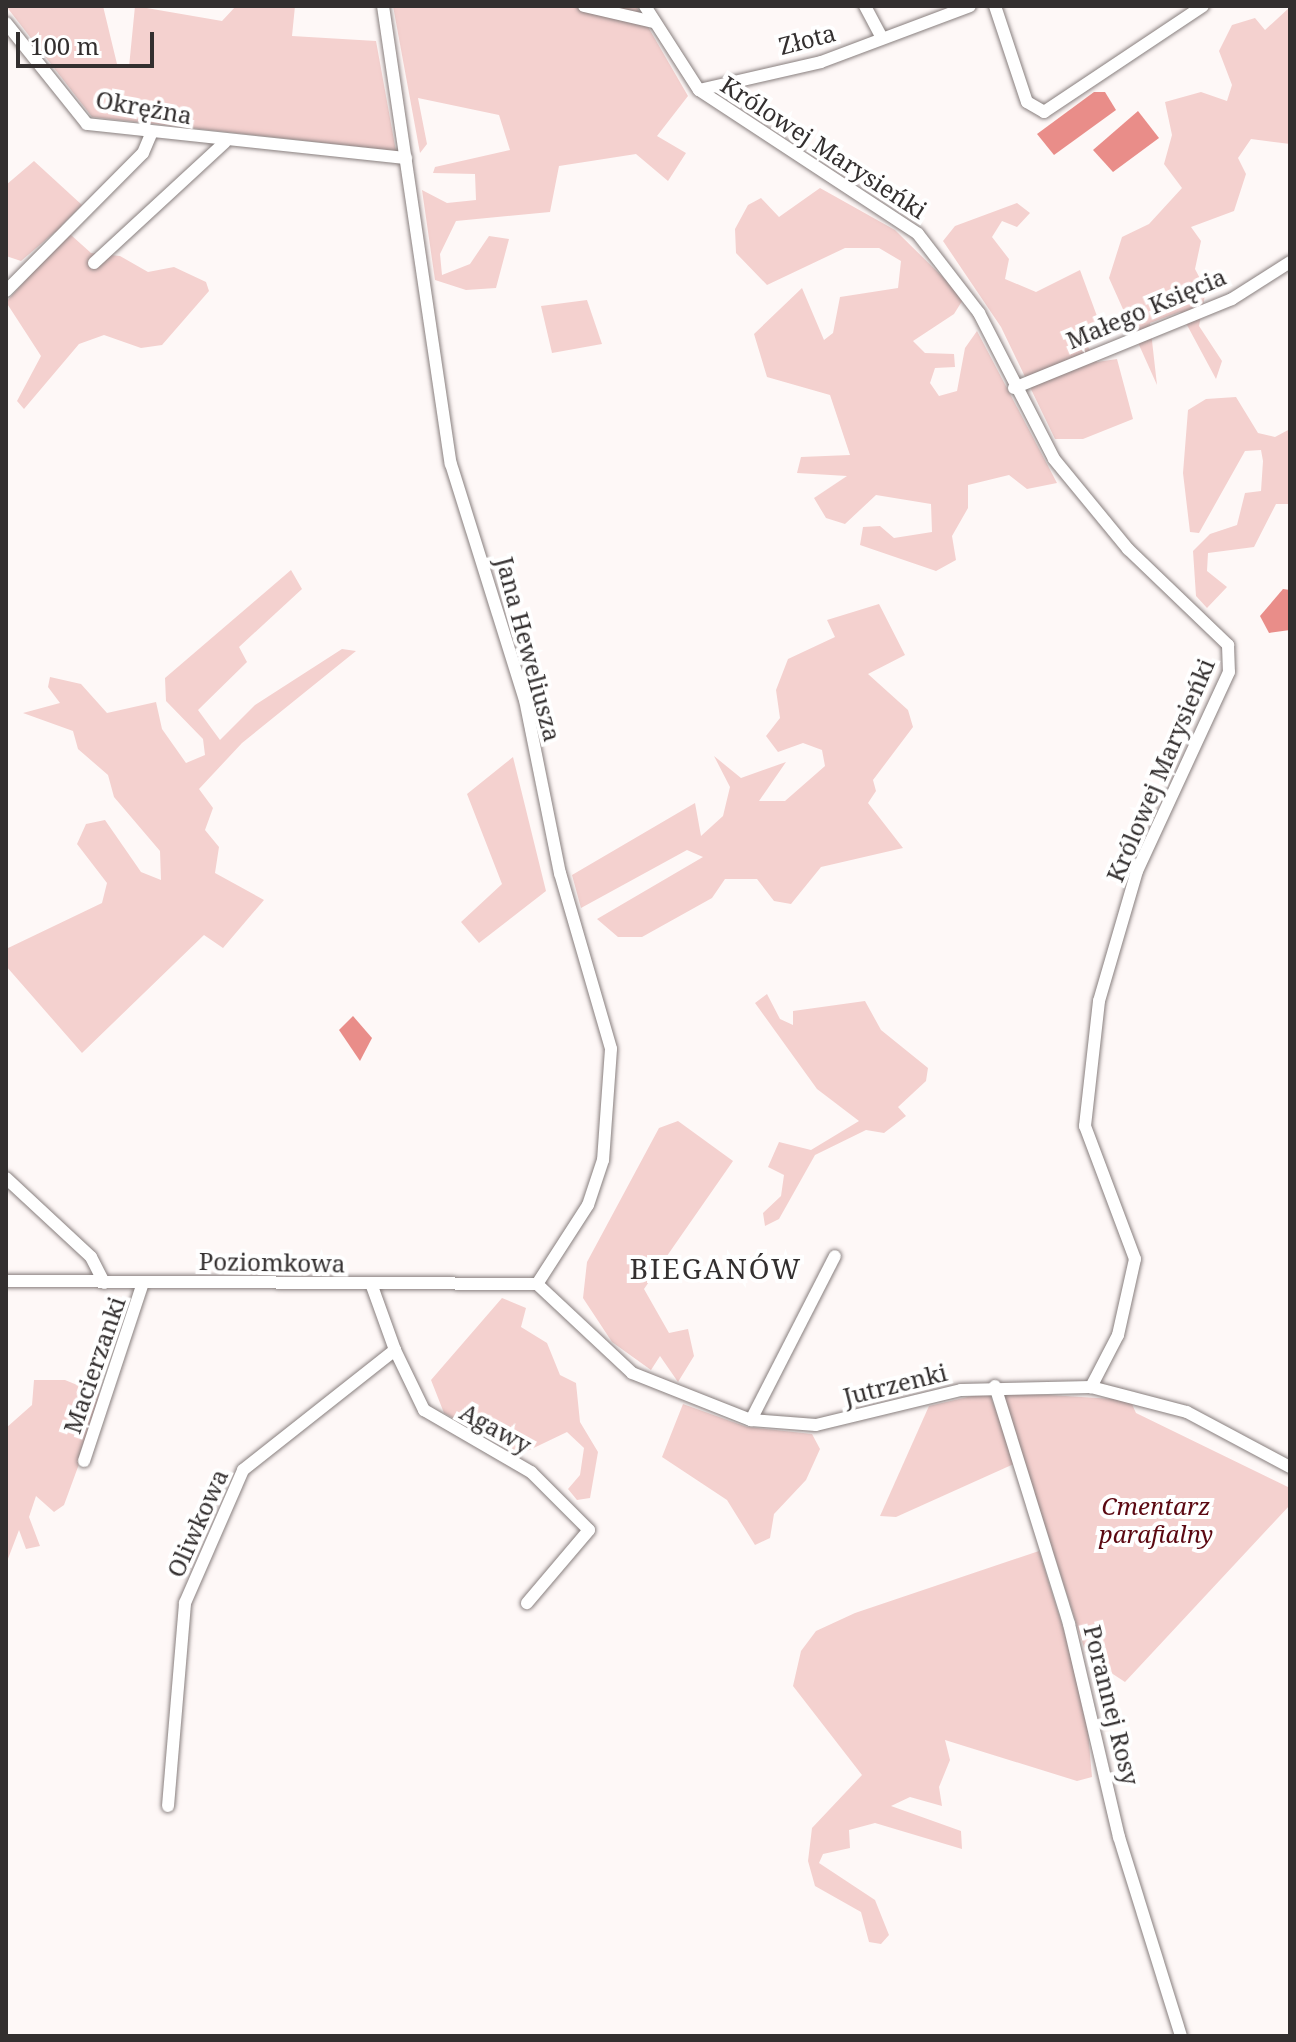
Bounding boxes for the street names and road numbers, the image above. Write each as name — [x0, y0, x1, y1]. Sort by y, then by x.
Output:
street label: Złota — [775, 18, 839, 60]
street label: Królowej Marysieńki — [716, 70, 932, 224]
street label: Okrężna — [94, 84, 194, 130]
street label: Małego Księcia — [1062, 261, 1230, 355]
street label: Jana Heweliusza — [491, 554, 567, 744]
street label: Królowej Marysieńki — [1100, 654, 1220, 886]
street label: Poziomkowa — [199, 1246, 345, 1278]
street label: Macierzanki — [57, 1293, 131, 1437]
street label: Jutrzenki — [840, 1357, 950, 1411]
street label: Agawy — [455, 1397, 537, 1459]
street label: Oliwkowa — [160, 1465, 234, 1581]
street label: Porannej Rosy — [1078, 1622, 1146, 1788]

